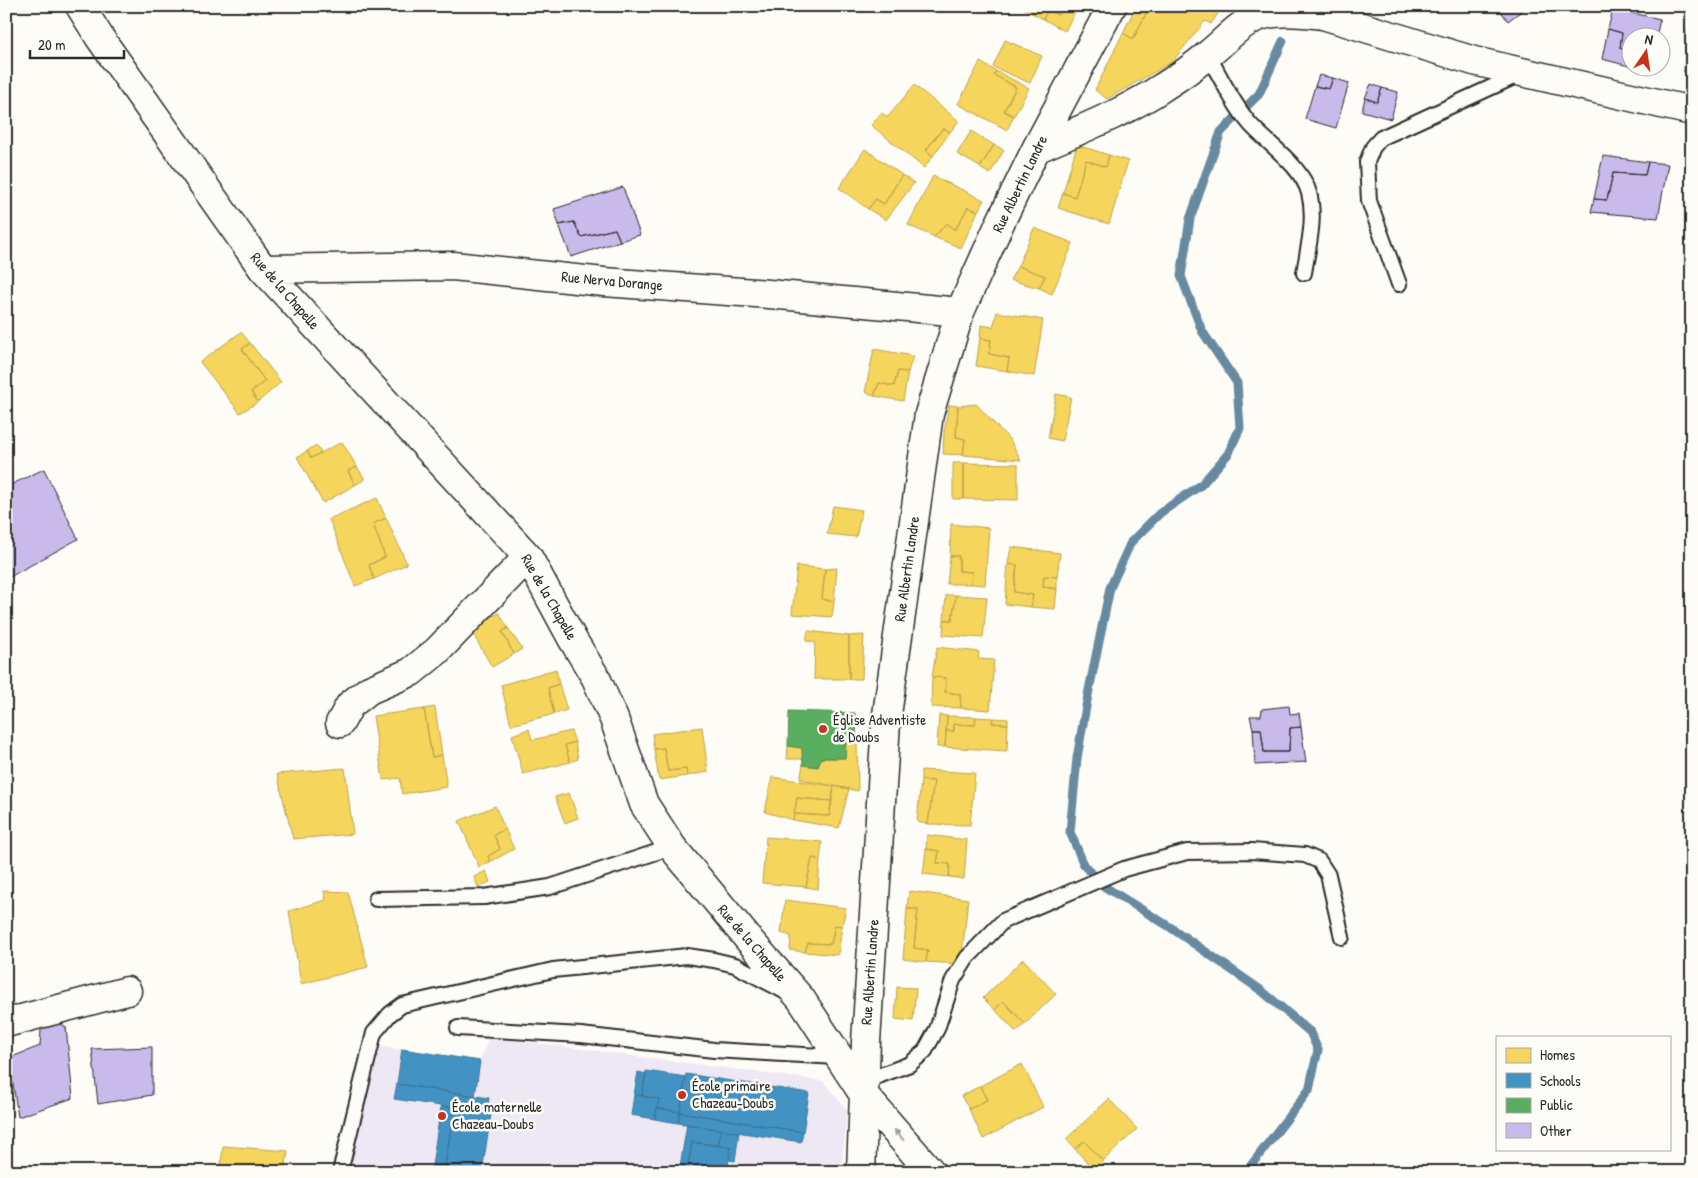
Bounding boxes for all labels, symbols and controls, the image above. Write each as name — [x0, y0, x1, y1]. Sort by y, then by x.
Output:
scale bar — [30, 28, 124, 60]
north arrow — [1620, 28, 1670, 78]
text: N — [1643, 29, 1655, 49]
text: 20 m — [38, 34, 65, 55]
street label: Rue Albertin Landre — [987, 131, 1052, 236]
street label: Rue de la Chapelle — [246, 248, 325, 334]
street label: Rue Nerva Dorange — [561, 266, 664, 295]
street label: Rue Albertin Landre — [889, 515, 924, 623]
street label: Rue de la Chapelle — [516, 550, 583, 644]
place label: Église Adventiste de Doubs — [833, 709, 926, 747]
marker: Église Adventiste de Doubs — [817, 723, 829, 735]
street label: Rue de la Chapelle — [713, 900, 792, 986]
street label: Rue Albertin Landre — [855, 918, 884, 1026]
legend — [1496, 1036, 1670, 1150]
text: Homes — [1540, 1044, 1575, 1065]
text: Schools — [1540, 1070, 1581, 1091]
place label: École primaire Chazeau-Doubs — [692, 1075, 774, 1113]
marker: École primaire Chazeau-Doubs — [676, 1089, 688, 1101]
text: Public — [1540, 1094, 1573, 1115]
place label: École maternelle Chazeau-Doubs — [452, 1096, 542, 1134]
marker: École maternelle Chazeau-Doubs — [436, 1110, 448, 1122]
text: Other — [1540, 1120, 1572, 1141]
one-way arrow — [893, 1130, 905, 1142]

